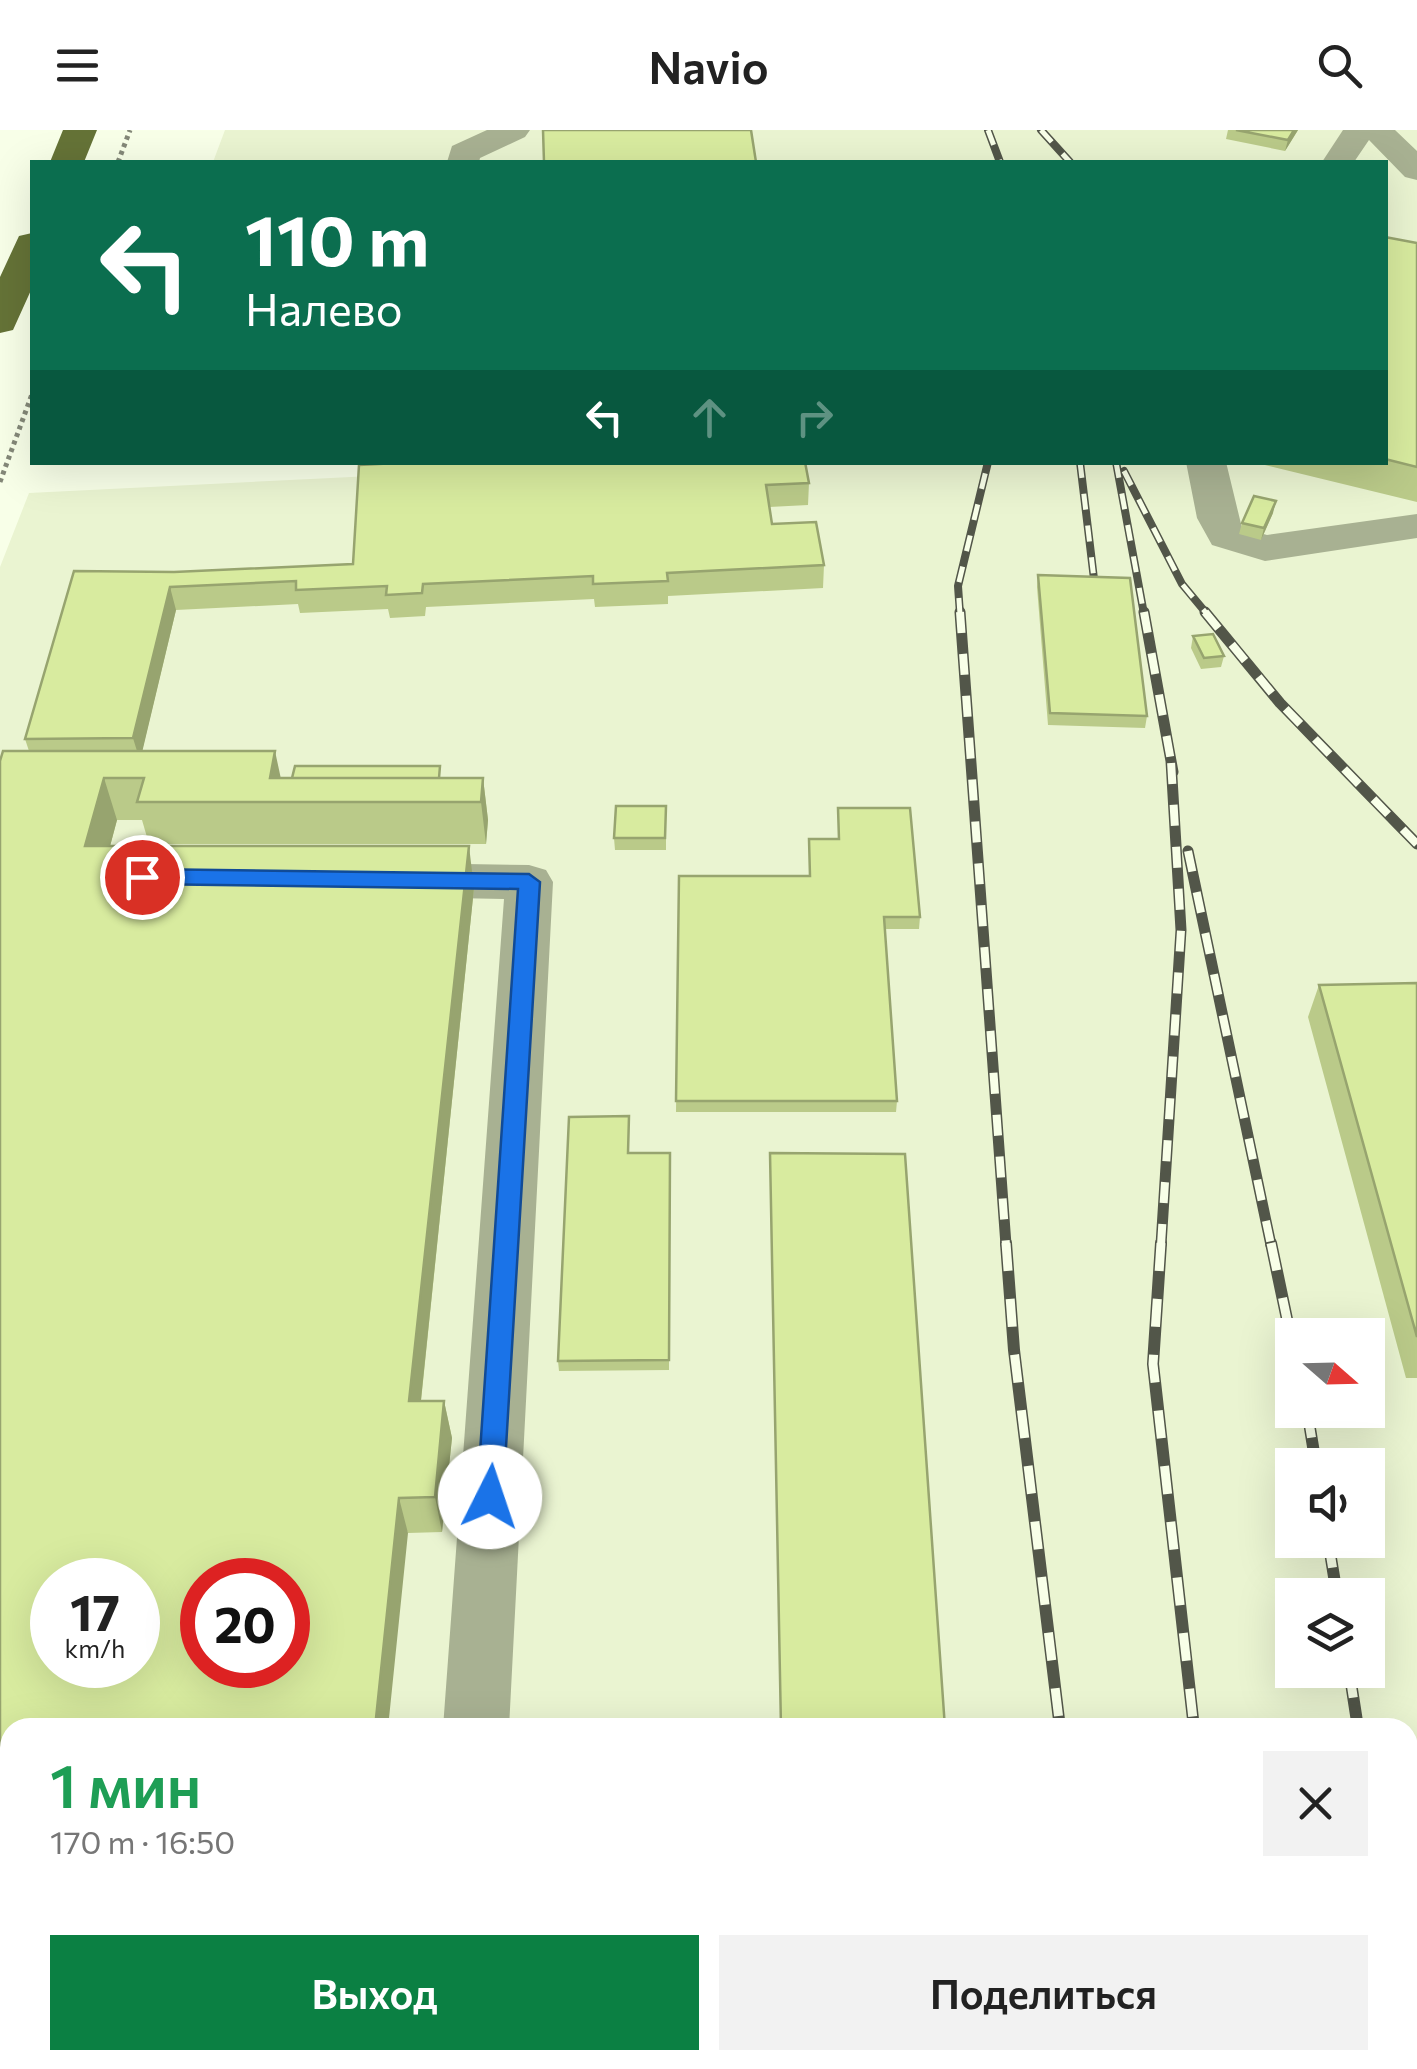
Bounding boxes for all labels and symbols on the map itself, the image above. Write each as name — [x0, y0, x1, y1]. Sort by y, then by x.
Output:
pin — [100, 835, 185, 920]
north arrow — [1275, 1318, 1385, 1428]
position arrow — [438, 1445, 542, 1549]
speed limit sign: 20 — [180, 1558, 310, 1688]

